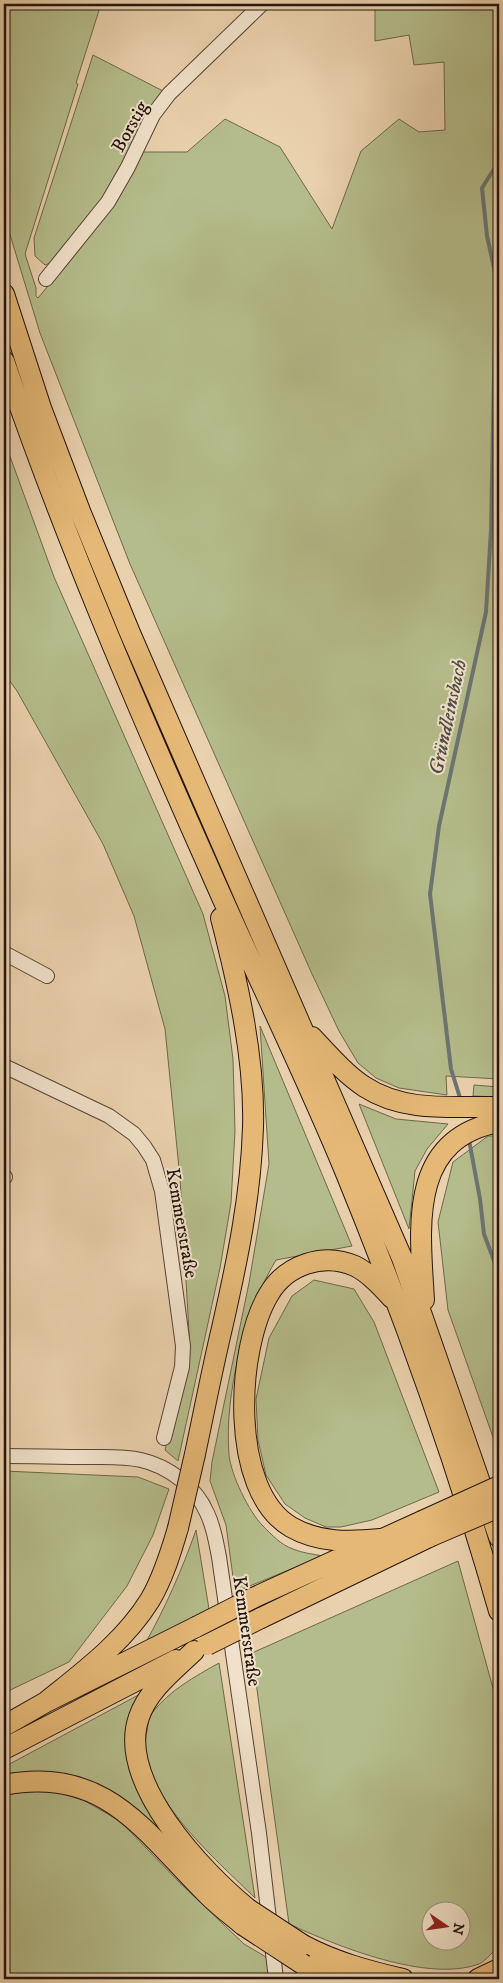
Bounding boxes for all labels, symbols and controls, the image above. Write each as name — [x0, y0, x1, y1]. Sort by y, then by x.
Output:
street label: Borstig — [107, 97, 154, 156]
water label: Gründleinsbach — [424, 657, 473, 777]
street label: Kemmerstraße — [161, 1166, 203, 1280]
street label: Kemmerstraße — [227, 1574, 266, 1688]
north arrow — [420, 1900, 470, 1950]
text: N — [448, 1921, 468, 1937]

